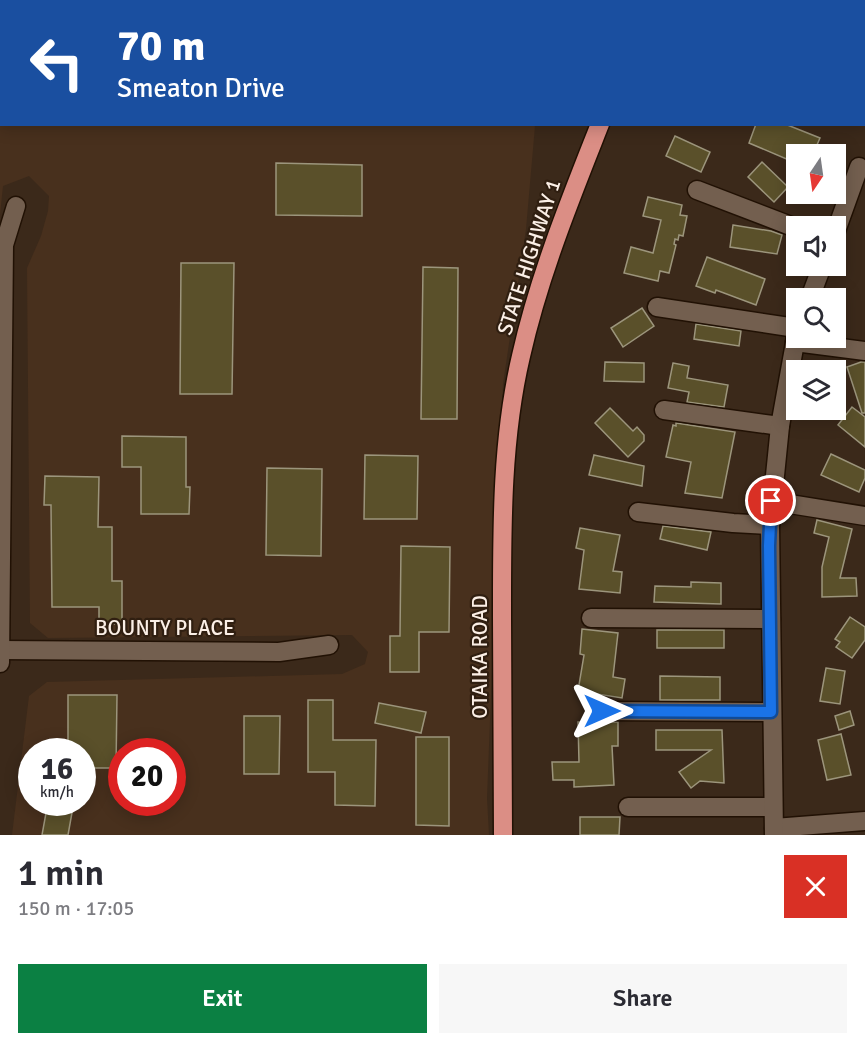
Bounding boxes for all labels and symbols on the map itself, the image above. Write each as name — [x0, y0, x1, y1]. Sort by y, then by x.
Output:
north arrow — [786, 144, 846, 204]
street label: STATE HIGHWAY 1 — [492, 176, 566, 338]
pin — [745, 475, 796, 526]
street label: OTAIKA ROAD — [467, 595, 493, 719]
street label: BOUNTY PLACE — [95, 615, 235, 641]
position arrow — [570, 679, 634, 743]
speed limit sign: 20 — [108, 738, 186, 816]

